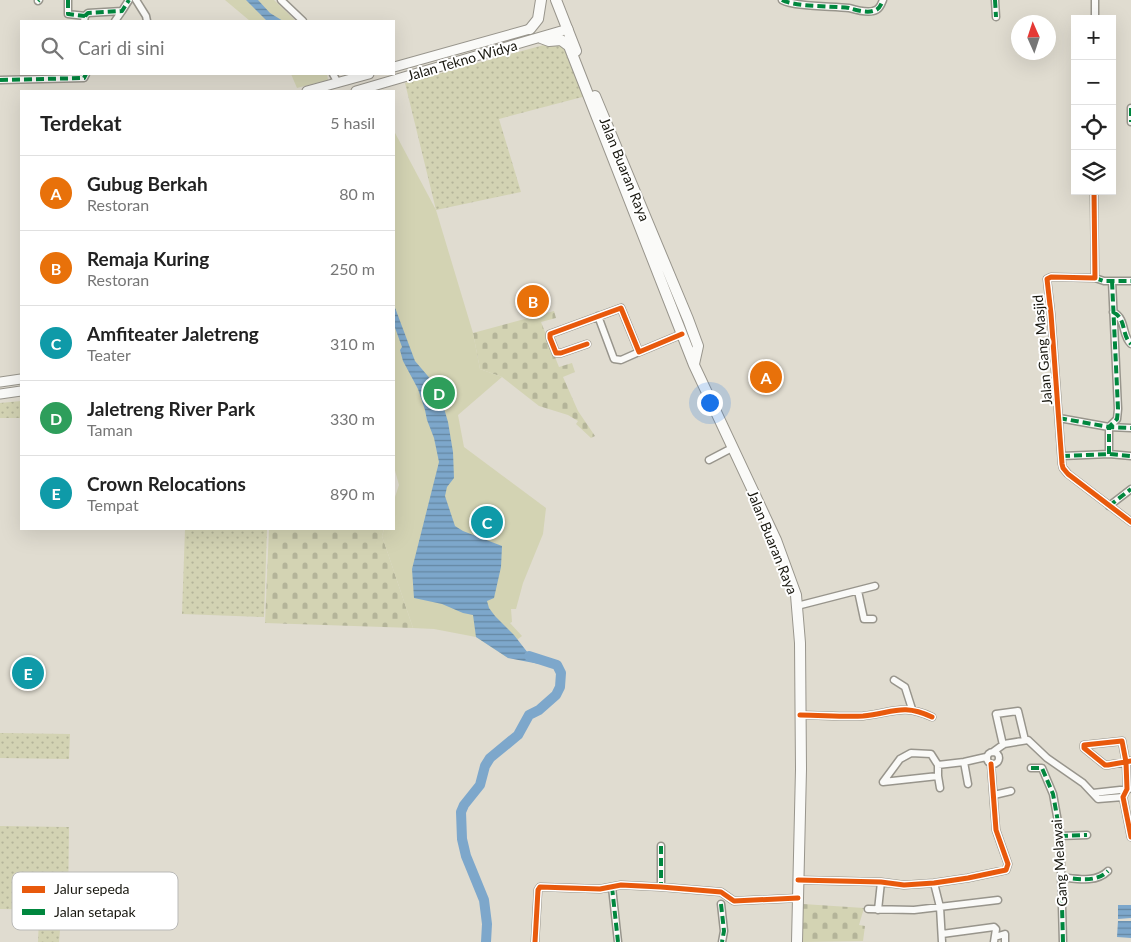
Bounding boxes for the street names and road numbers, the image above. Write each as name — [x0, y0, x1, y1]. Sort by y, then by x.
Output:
street label: Jalan Tekno Widya — [405, 36, 519, 84]
street label: Jalan Buaran Raya — [596, 114, 654, 224]
street label: Jalan Gang Masjid — [1029, 294, 1055, 406]
street label: Jalan Buaran Raya — [744, 487, 802, 597]
street label: Gang Melawai — [1047, 819, 1071, 907]

